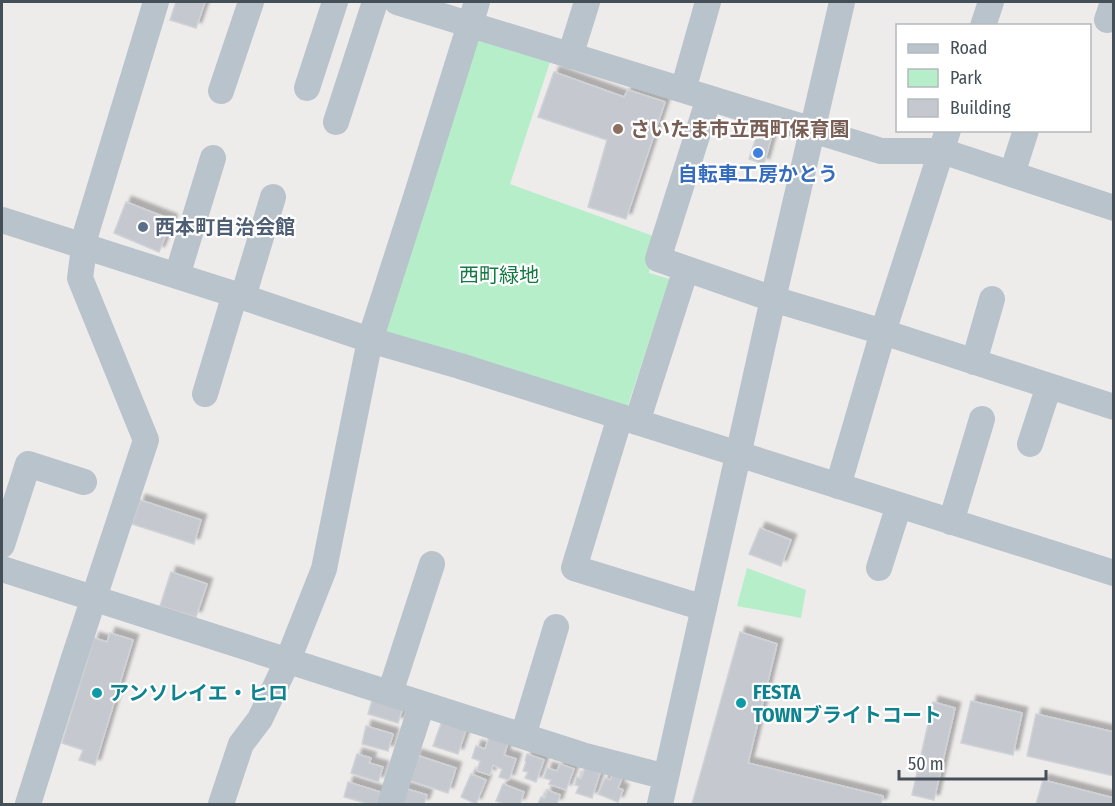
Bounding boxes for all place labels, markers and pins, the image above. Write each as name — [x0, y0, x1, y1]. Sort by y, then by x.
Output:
place label: さいたま市立西町保育園 — [630, 117, 849, 141]
marker: さいたま市立西町保育園 — [611, 122, 625, 136]
marker: 自転車工房かとう — [751, 146, 765, 160]
place label: 自転車工房かとう — [678, 162, 838, 186]
place label: 西本町自治会館 — [155, 215, 295, 239]
marker: 西本町自治会館 — [136, 220, 150, 234]
place label: FESTA TOWNブライトコート — [753, 680, 942, 727]
place label: アンソレイエ・ヒロ — [109, 681, 288, 705]
marker: アンソレイエ・ヒロ — [90, 686, 104, 700]
marker: FESTA TOWNブライトコート — [734, 696, 748, 710]

